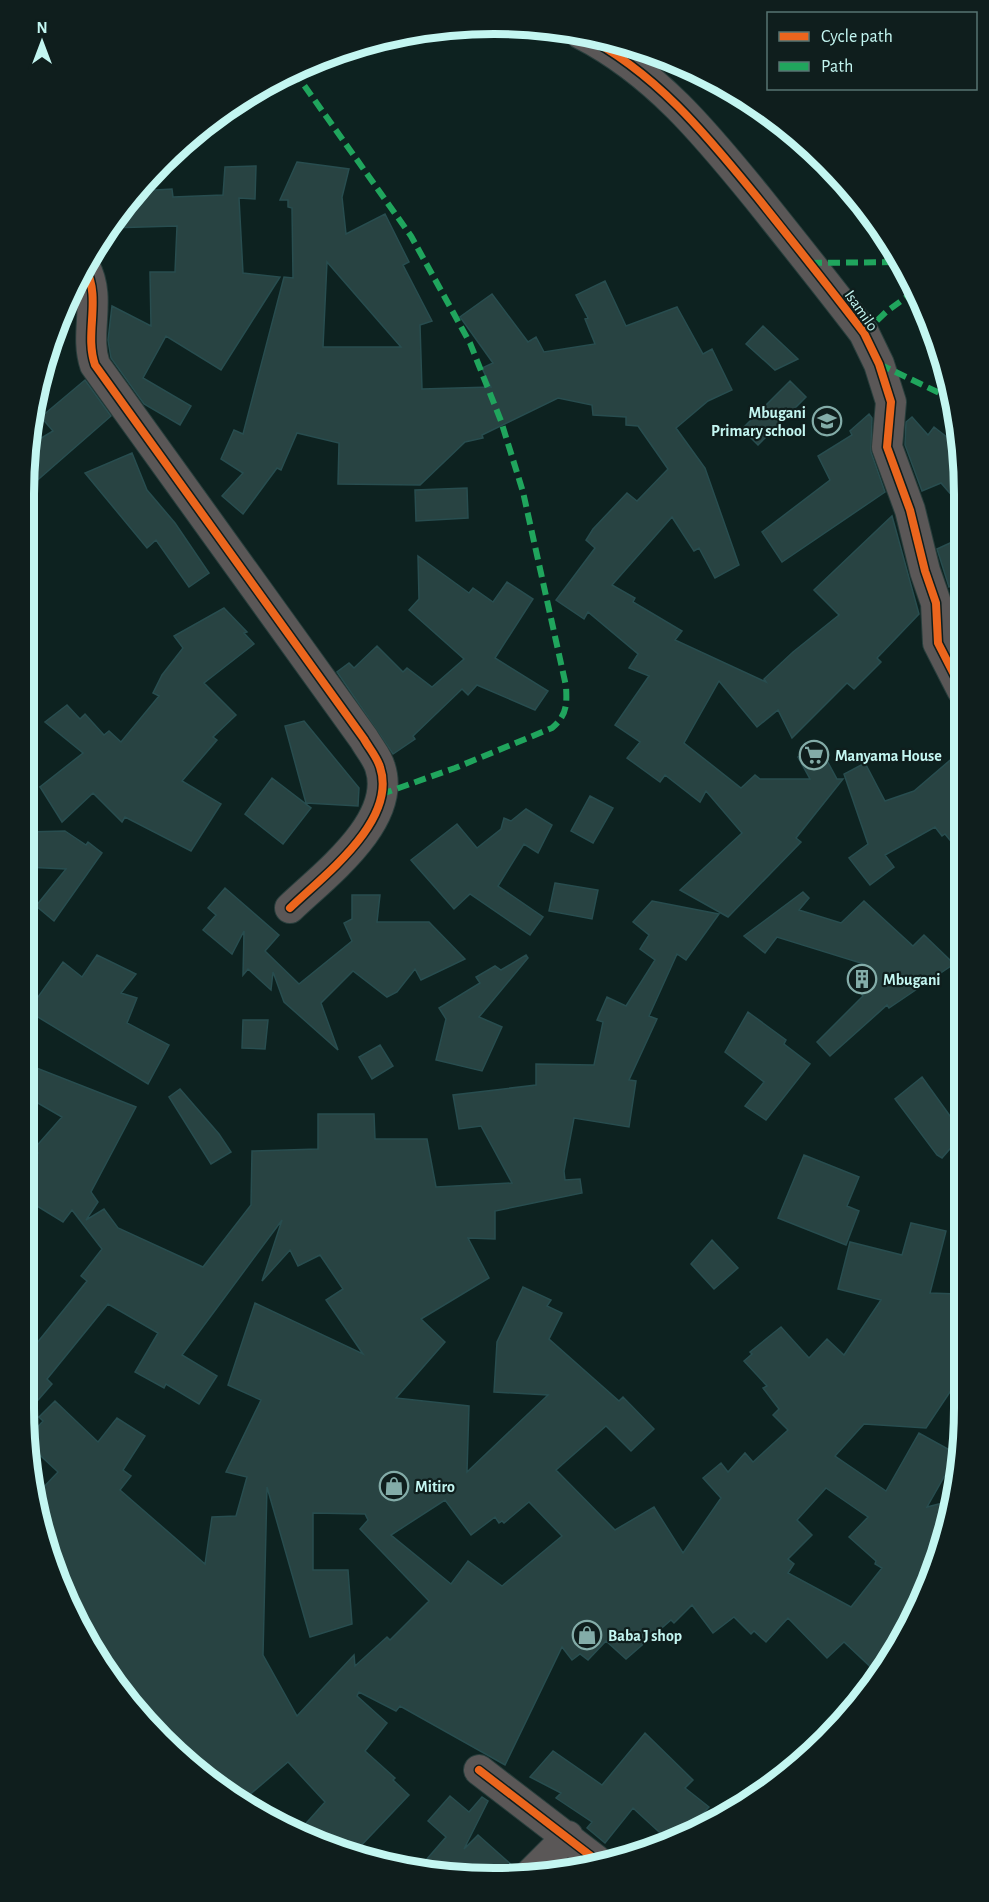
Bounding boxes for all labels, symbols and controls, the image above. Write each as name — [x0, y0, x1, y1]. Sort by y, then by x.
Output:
north arrow — [12, 12, 72, 72]
legend — [767, 12, 977, 90]
text: N — [36, 20, 48, 36]
text: Cycle path — [821, 28, 893, 46]
text: Path — [821, 58, 853, 76]
street label: Isamilo — [842, 287, 881, 334]
place label: Mbugani Primary school — [711, 405, 806, 440]
school or university icon: Mbugani Primary school — [811, 405, 843, 437]
supermarket icon: Manyama House — [798, 739, 830, 771]
place label: Manyama House — [835, 748, 942, 765]
building icon: Mbugani — [846, 963, 878, 995]
place label: Mbugani — [883, 972, 941, 988]
shop icon: Mitiro — [378, 1470, 410, 1502]
place label: Mitiro — [415, 1479, 455, 1495]
shop icon: Baba J shop — [571, 1619, 603, 1651]
place label: Baba J shop — [608, 1628, 682, 1644]

